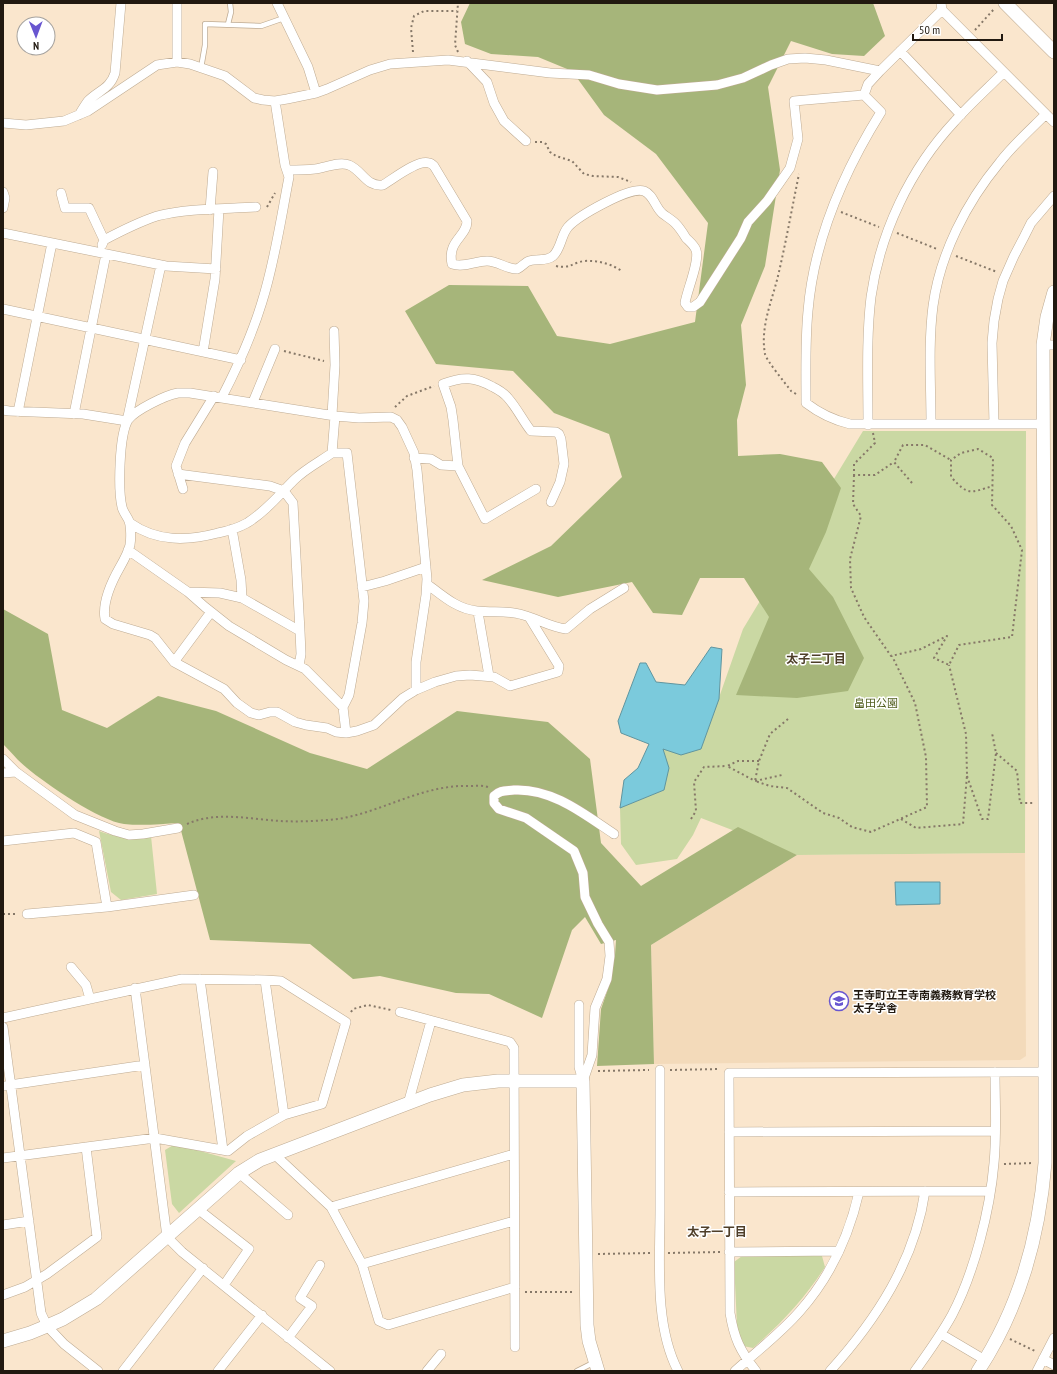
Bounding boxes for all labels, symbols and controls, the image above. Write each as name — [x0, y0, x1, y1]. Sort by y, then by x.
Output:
north arrow — [16, 16, 56, 56]
scale bar — [913, 16, 1002, 42]
text: 50 m — [919, 22, 940, 37]
text: N — [33, 39, 39, 53]
district label: 太子二丁目 — [786, 651, 846, 666]
park label: 畠田公園 — [854, 696, 898, 710]
place label: 王寺町立王寺南義務教育学校 太子学舎 — [853, 988, 996, 1015]
school or university icon: 王寺町立王寺南義務教育学校 太子学舎 — [828, 990, 850, 1012]
district label: 太子一丁目 — [687, 1224, 747, 1239]

